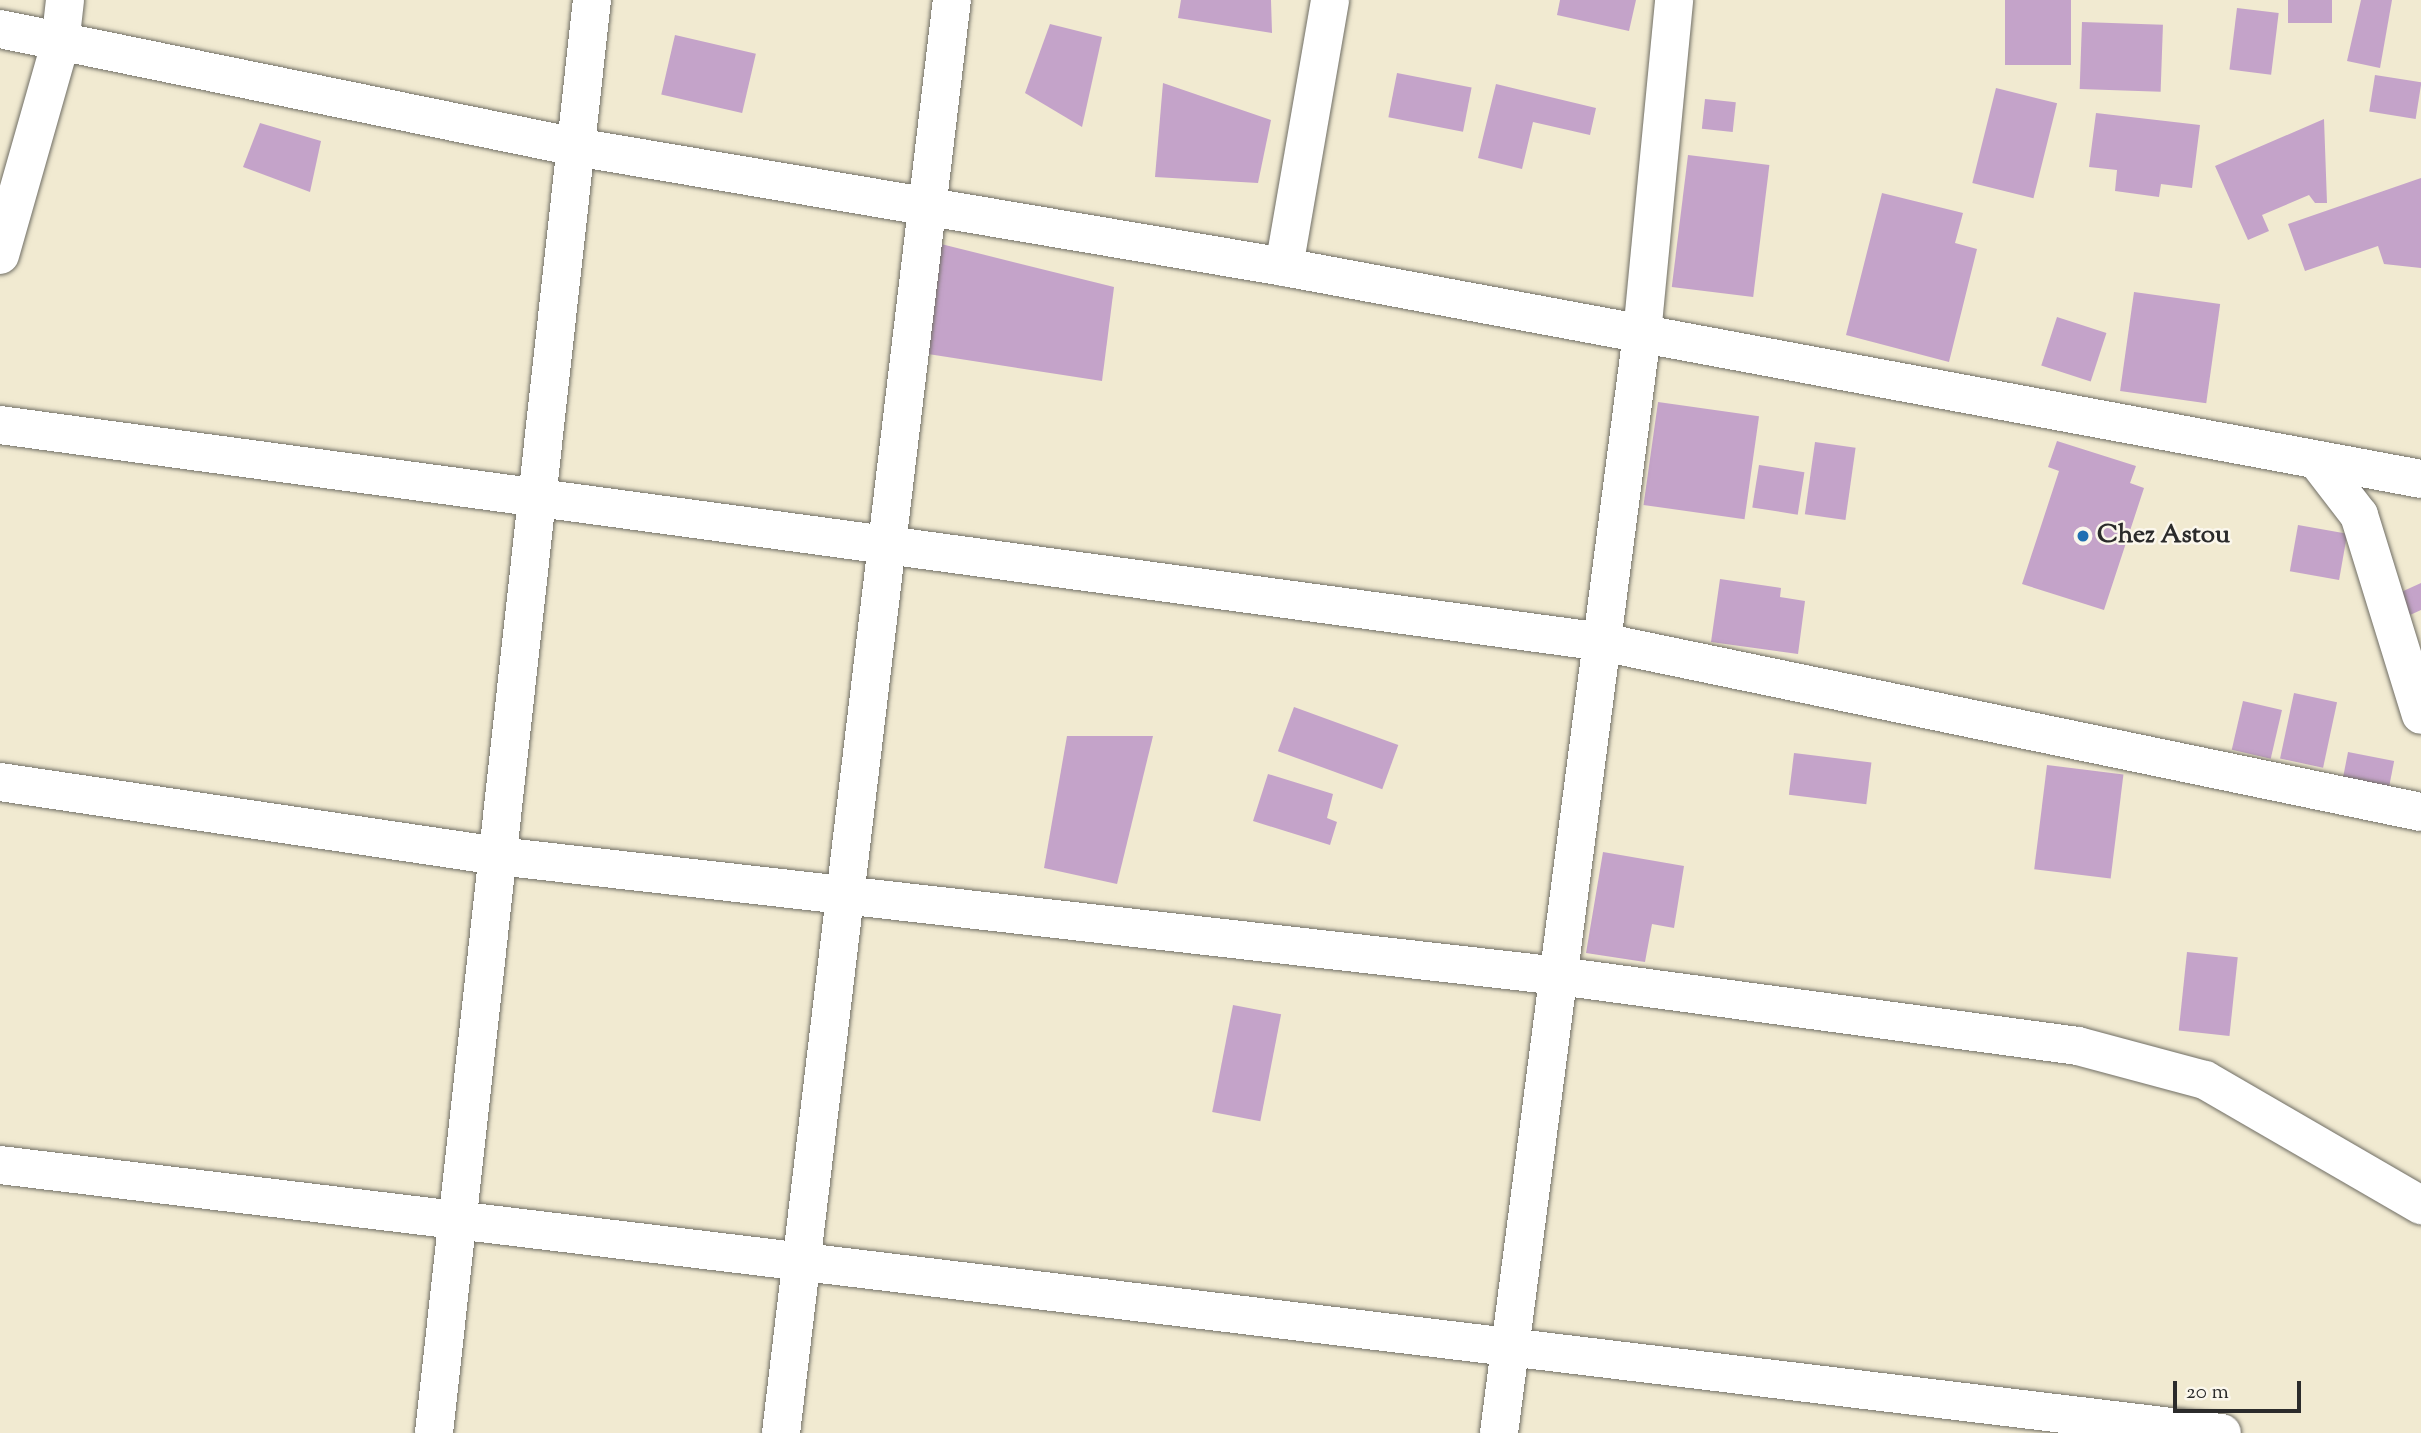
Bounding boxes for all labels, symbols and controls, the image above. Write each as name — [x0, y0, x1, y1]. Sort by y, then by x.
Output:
place label: Chez Astou — [2097, 520, 2230, 552]
marker: Chez Astou — [2075, 528, 2091, 544]
scale bar — [2176, 1366, 2304, 1410]
text: 20 m — [2186, 1378, 2229, 1408]

